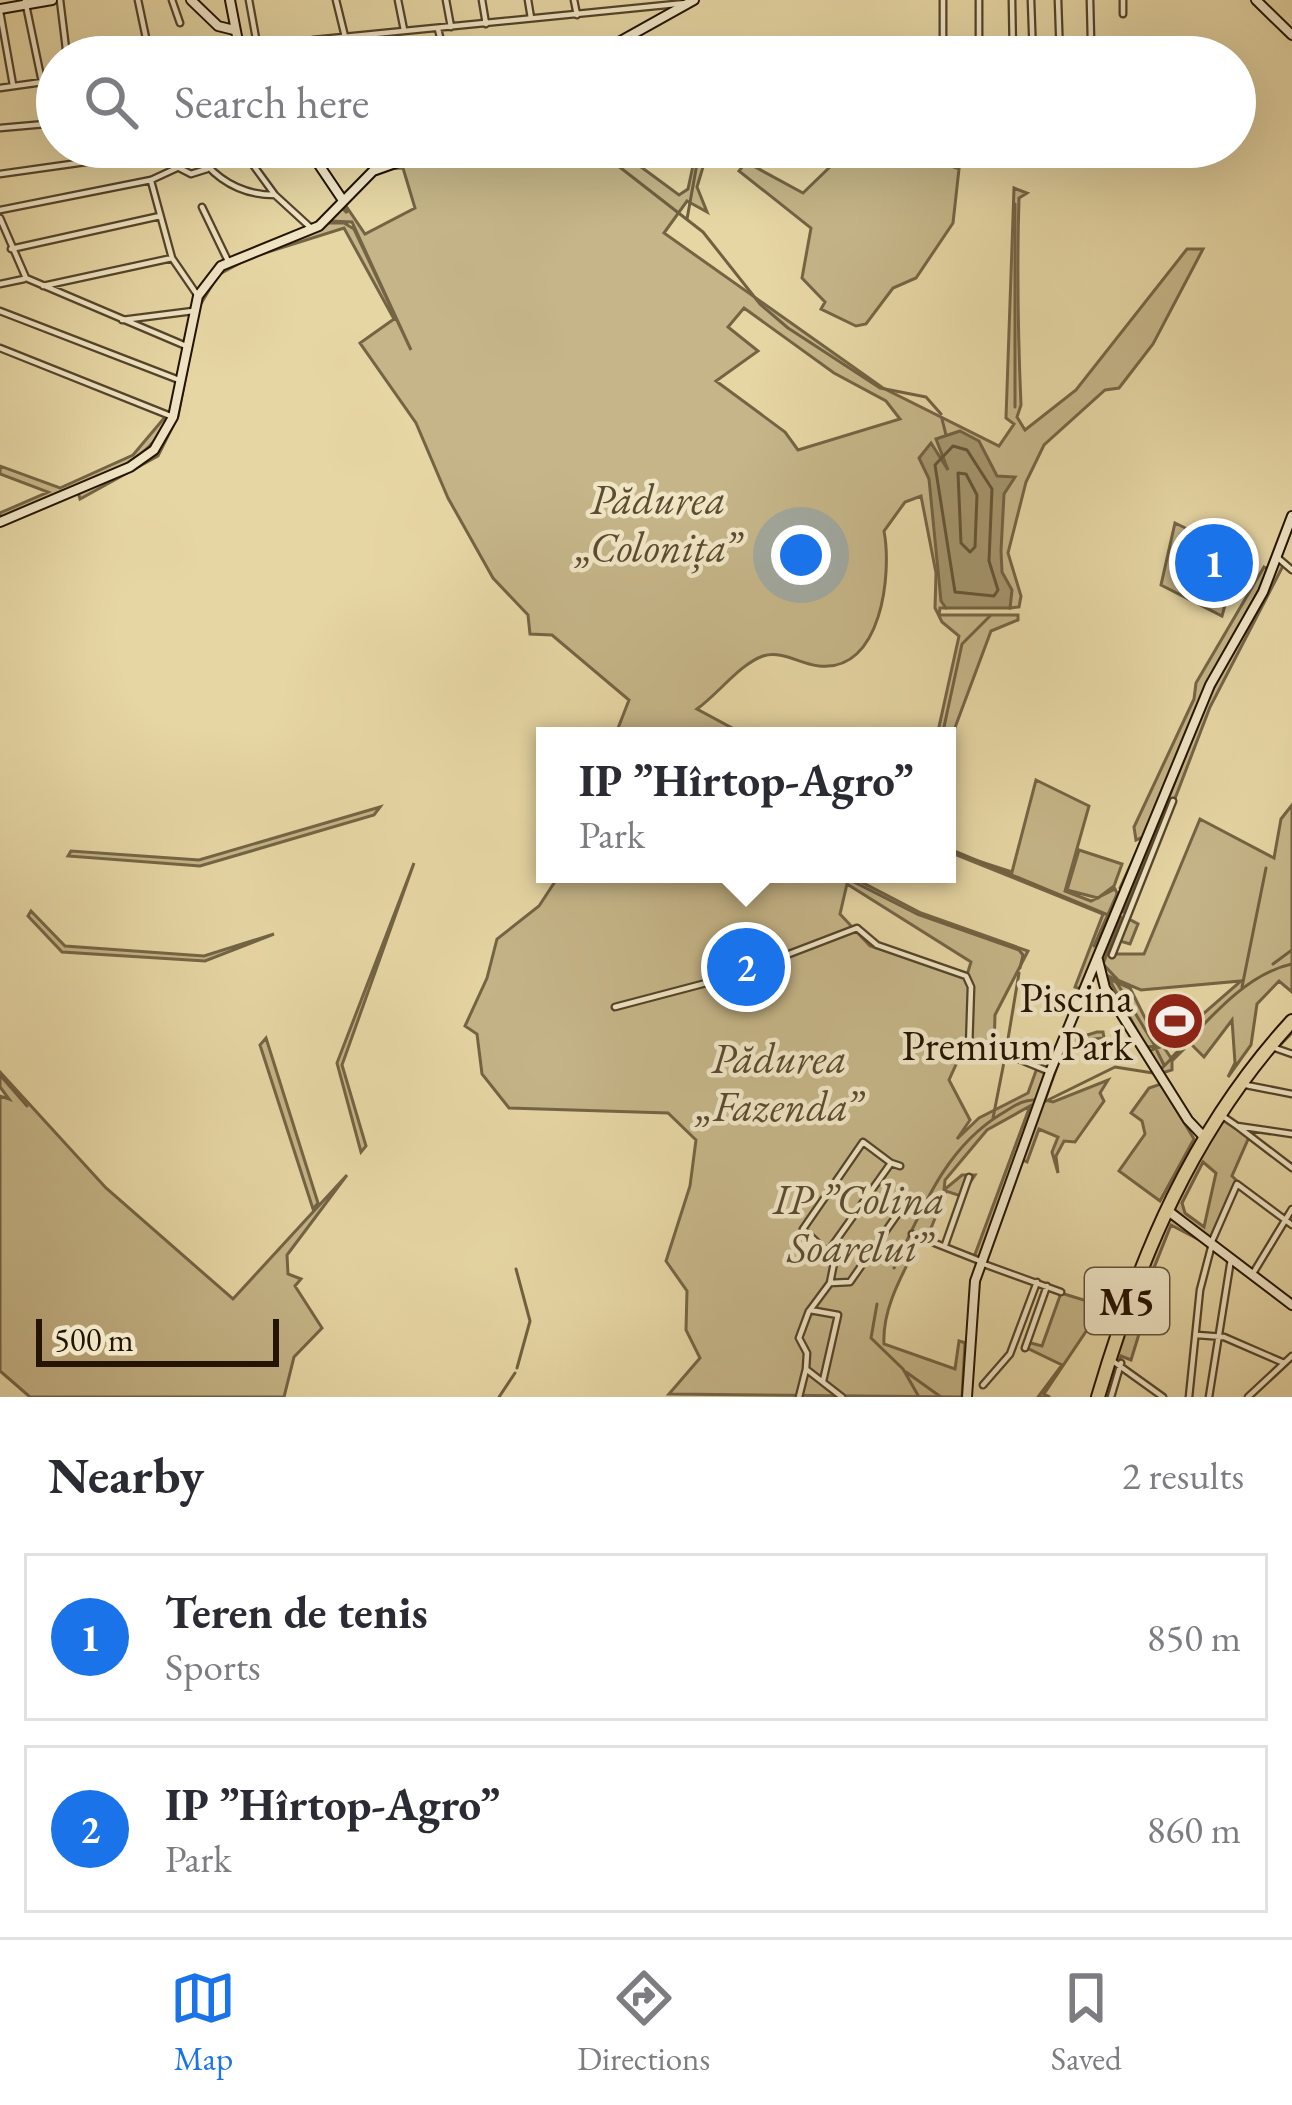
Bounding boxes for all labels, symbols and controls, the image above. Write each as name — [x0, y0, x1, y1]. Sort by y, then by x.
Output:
search box — [36, 36, 1256, 168]
icon: search — [78, 69, 144, 135]
text: Search here — [174, 73, 369, 131]
park label: Pădurea „Colonița” — [573, 472, 745, 575]
pin: 1 — [1175, 518, 1253, 608]
your location — [771, 525, 831, 585]
popup — [536, 727, 956, 883]
text: IP ”Hîrtop-Agro” — [579, 751, 913, 809]
text: Park — [579, 809, 645, 860]
pin: 2 — [707, 922, 785, 1012]
place label: Piscina Premium Park — [902, 970, 1134, 1073]
sports icon: Piscina Premium Park — [1144, 990, 1206, 1052]
park label: Pădurea „Fazenda” — [694, 1031, 866, 1134]
park label: IP ”Colina Soarelui” — [772, 1172, 945, 1275]
road number: M5 — [1085, 1268, 1169, 1334]
scale bar — [36, 1313, 279, 1366]
text: 500 m — [54, 1318, 134, 1361]
text: Nearby — [48, 1442, 204, 1508]
text: 2 results — [1122, 1450, 1244, 1501]
text: Teren de tenis — [165, 1583, 428, 1641]
text: 1 — [80, 1612, 100, 1663]
text: 850 m — [1147, 1612, 1241, 1663]
text: Sports — [165, 1641, 261, 1692]
text: IP ”Hîrtop-Agro” — [165, 1775, 500, 1833]
text: 2 — [80, 1804, 100, 1855]
text: 860 m — [1147, 1804, 1241, 1855]
text: Park — [165, 1833, 231, 1884]
tab: Map — [170, 1965, 236, 2080]
tab: Directions — [577, 1965, 710, 2080]
tab: Saved — [1051, 1965, 1122, 2080]

